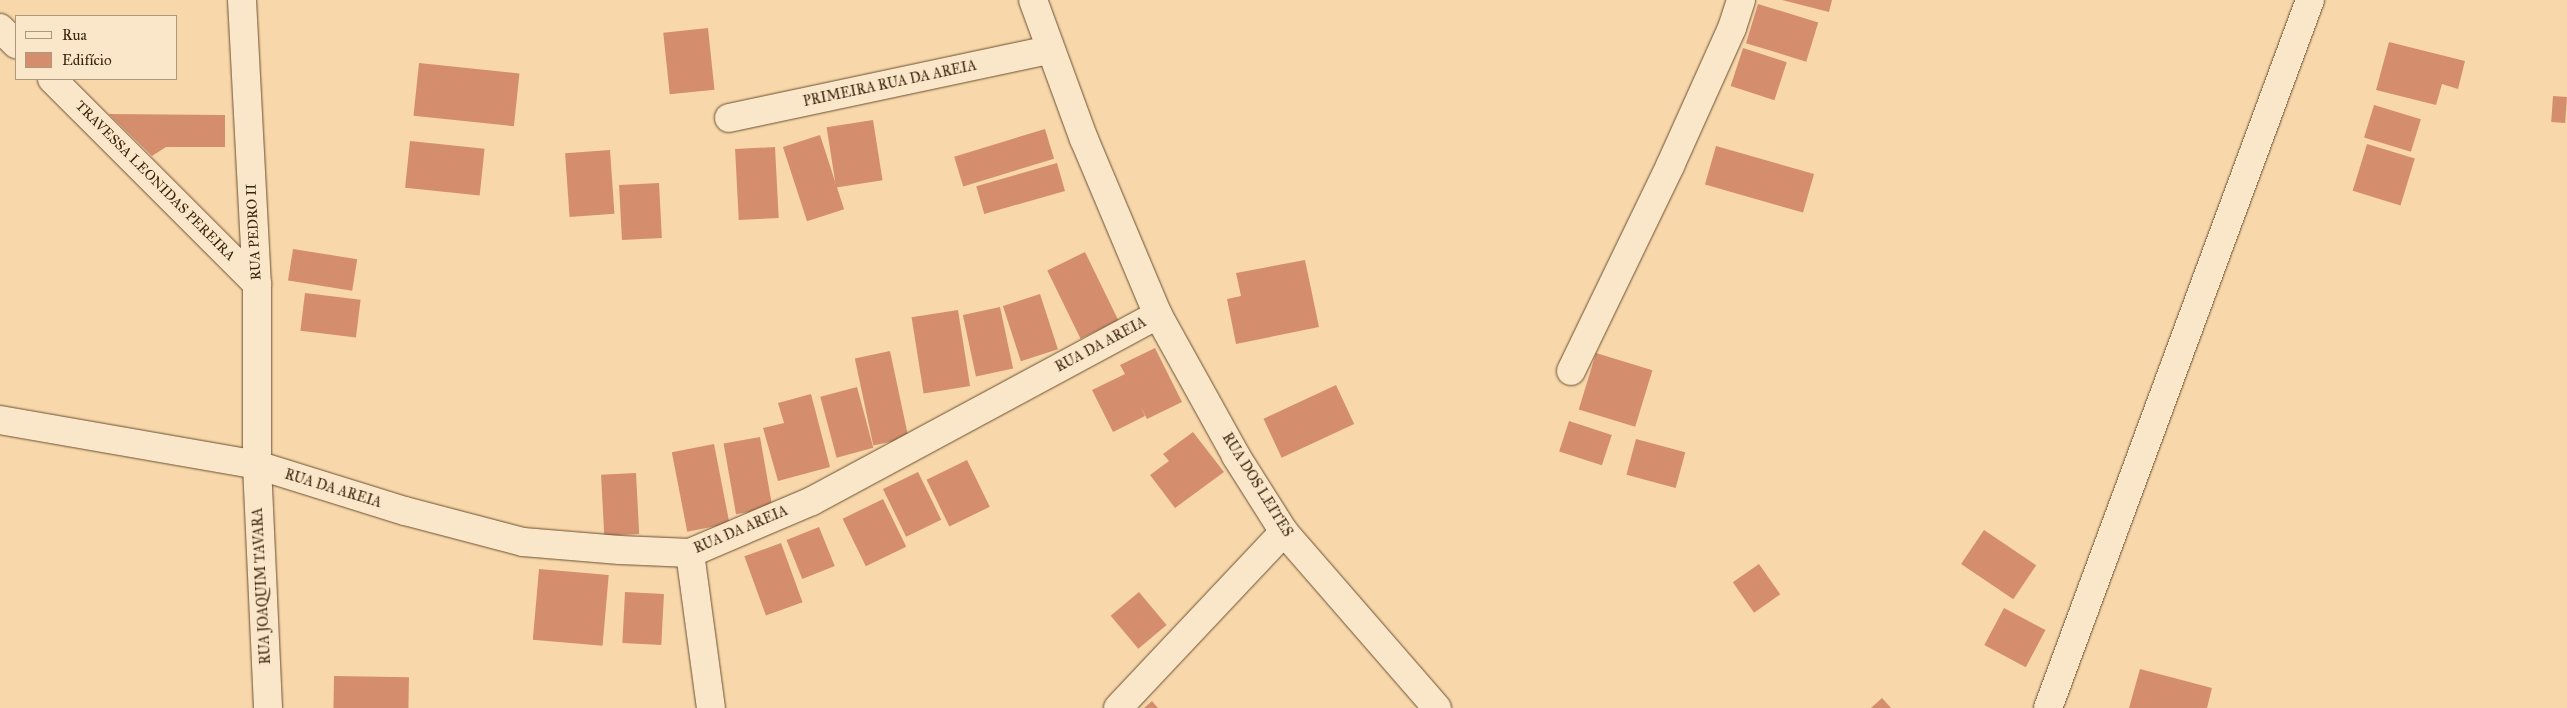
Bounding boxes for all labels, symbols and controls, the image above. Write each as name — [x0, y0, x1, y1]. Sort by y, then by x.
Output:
legend — [15, 15, 178, 80]
text: Rua — [62, 26, 87, 44]
text: Edifício — [62, 51, 112, 69]
street label: PRIMEIRA RUA DA AREIA — [802, 57, 978, 111]
street label: TRAVESSA LEONIDAS PEREIRA — [72, 98, 238, 264]
street label: RUA PEDRO II — [243, 183, 265, 281]
street label: RUA DA AREIA — [1053, 314, 1149, 376]
street label: RUA DOS LEITES — [1218, 430, 1296, 540]
street label: RUA DA AREIA — [283, 466, 383, 512]
street label: RUA DA AREIA — [692, 503, 790, 557]
street label: RUA JOAQUIM TAVARA — [250, 507, 274, 665]

